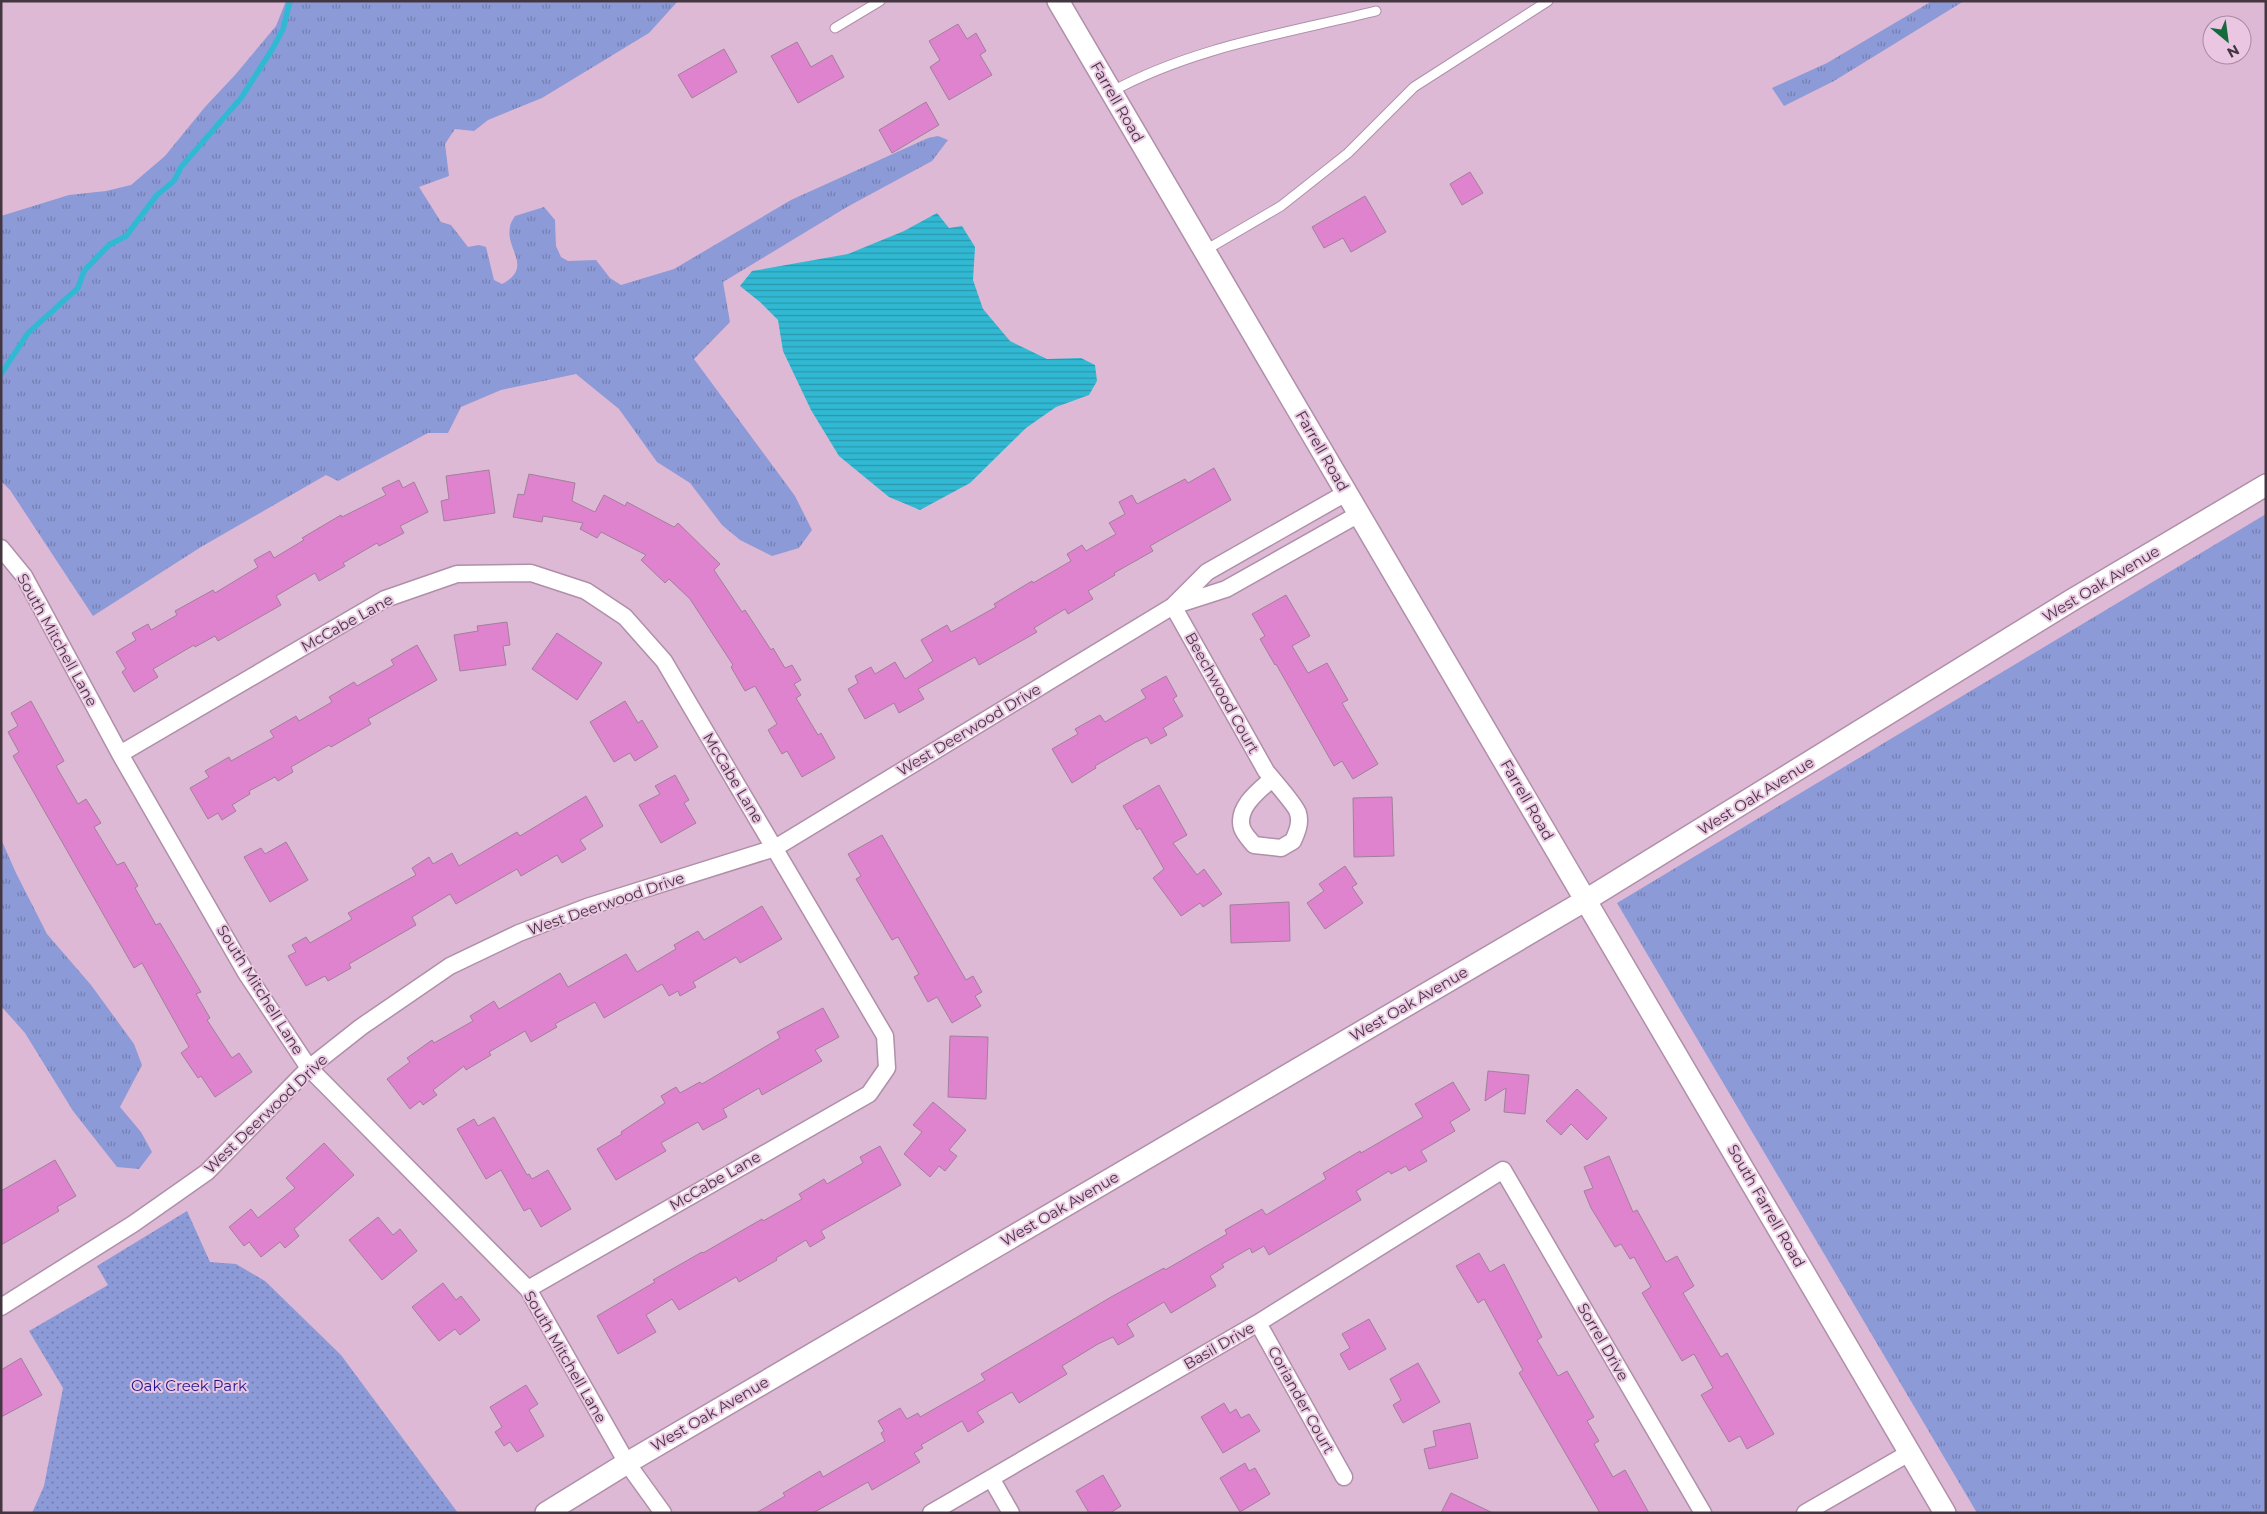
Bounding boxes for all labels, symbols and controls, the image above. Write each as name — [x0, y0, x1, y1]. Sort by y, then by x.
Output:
north arrow — [2202, 15, 2252, 65]
text: N — [2224, 41, 2243, 62]
street label: Farrell Road — [1087, 58, 1148, 145]
street label: Farrell Road — [1292, 407, 1353, 494]
street label: West Oak Avenue — [2039, 541, 2163, 626]
street label: South Mitchell Lane — [13, 570, 102, 710]
street label: McCabe Lane — [297, 589, 396, 656]
street label: Beechwood Court — [1181, 629, 1264, 757]
street label: West Deerwood Drive — [893, 679, 1044, 780]
street label: McCabe Lane — [699, 729, 768, 826]
street label: West Oak Avenue — [1694, 752, 1817, 839]
street label: Farrell Road — [1497, 756, 1558, 843]
street label: West Deerwood Drive — [525, 868, 687, 939]
street label: South Mitchell Lane — [213, 921, 308, 1058]
street label: West Oak Avenue — [1346, 962, 1471, 1045]
street label: West Deerwood Drive — [200, 1050, 331, 1177]
street label: South Farrell Road — [1723, 1141, 1809, 1271]
street label: McCabe Lane — [666, 1147, 764, 1214]
street label: West Oak Avenue — [997, 1167, 1122, 1250]
street label: South Mitchell Lane — [520, 1287, 611, 1426]
street label: Sorrel Drive — [1574, 1299, 1633, 1384]
street label: Basil Drive — [1180, 1318, 1258, 1373]
street label: Coriander Court — [1264, 1343, 1339, 1457]
street label: West Oak Avenue — [647, 1372, 772, 1455]
park label: Oak Creek Park — [131, 1376, 247, 1395]

